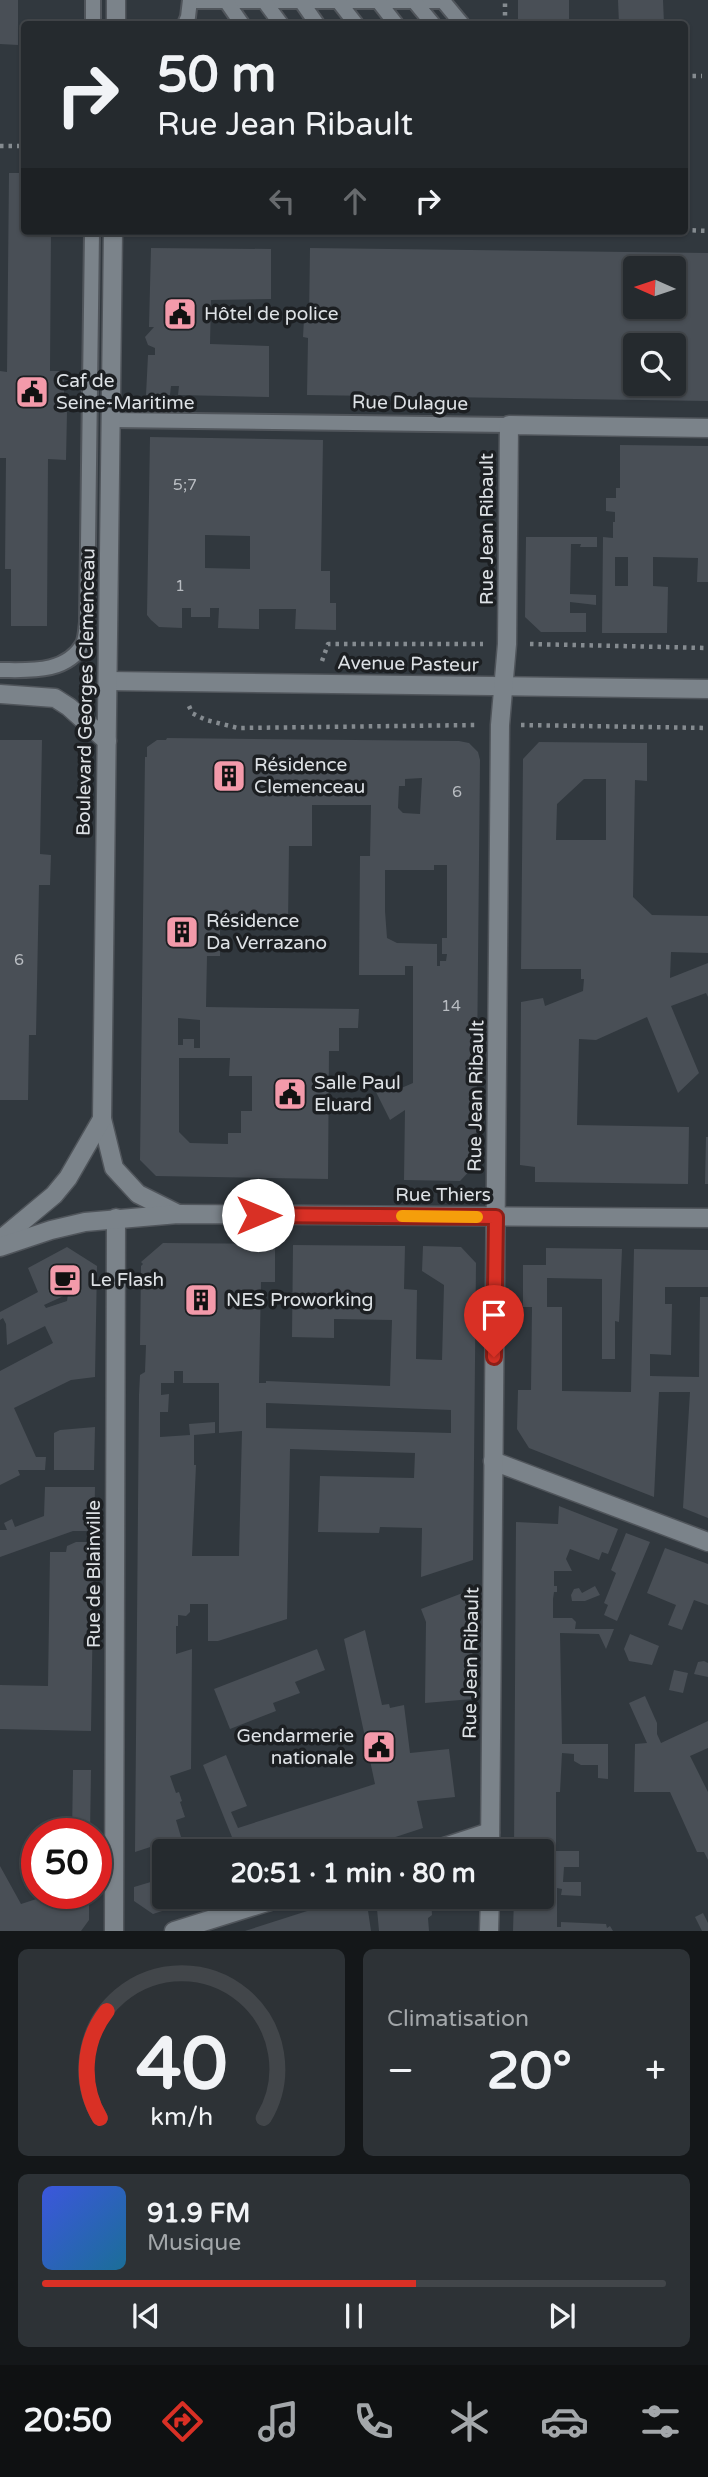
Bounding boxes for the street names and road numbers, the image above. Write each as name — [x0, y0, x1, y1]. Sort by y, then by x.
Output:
street label: Rue Dulague — [352, 391, 468, 415]
street label: Rue Jean Ribault — [476, 453, 498, 605]
street label: Boulevard Georges Clemenceau — [72, 548, 100, 836]
street label: Avenue Pasteur — [337, 652, 480, 676]
street label: Rue Jean Ribault — [464, 1020, 488, 1172]
street label: Rue Thiers — [395, 1184, 491, 1206]
street label: Rue de Blainville — [83, 1500, 105, 1648]
street label: Rue Jean Ribault — [459, 1587, 483, 1739]

